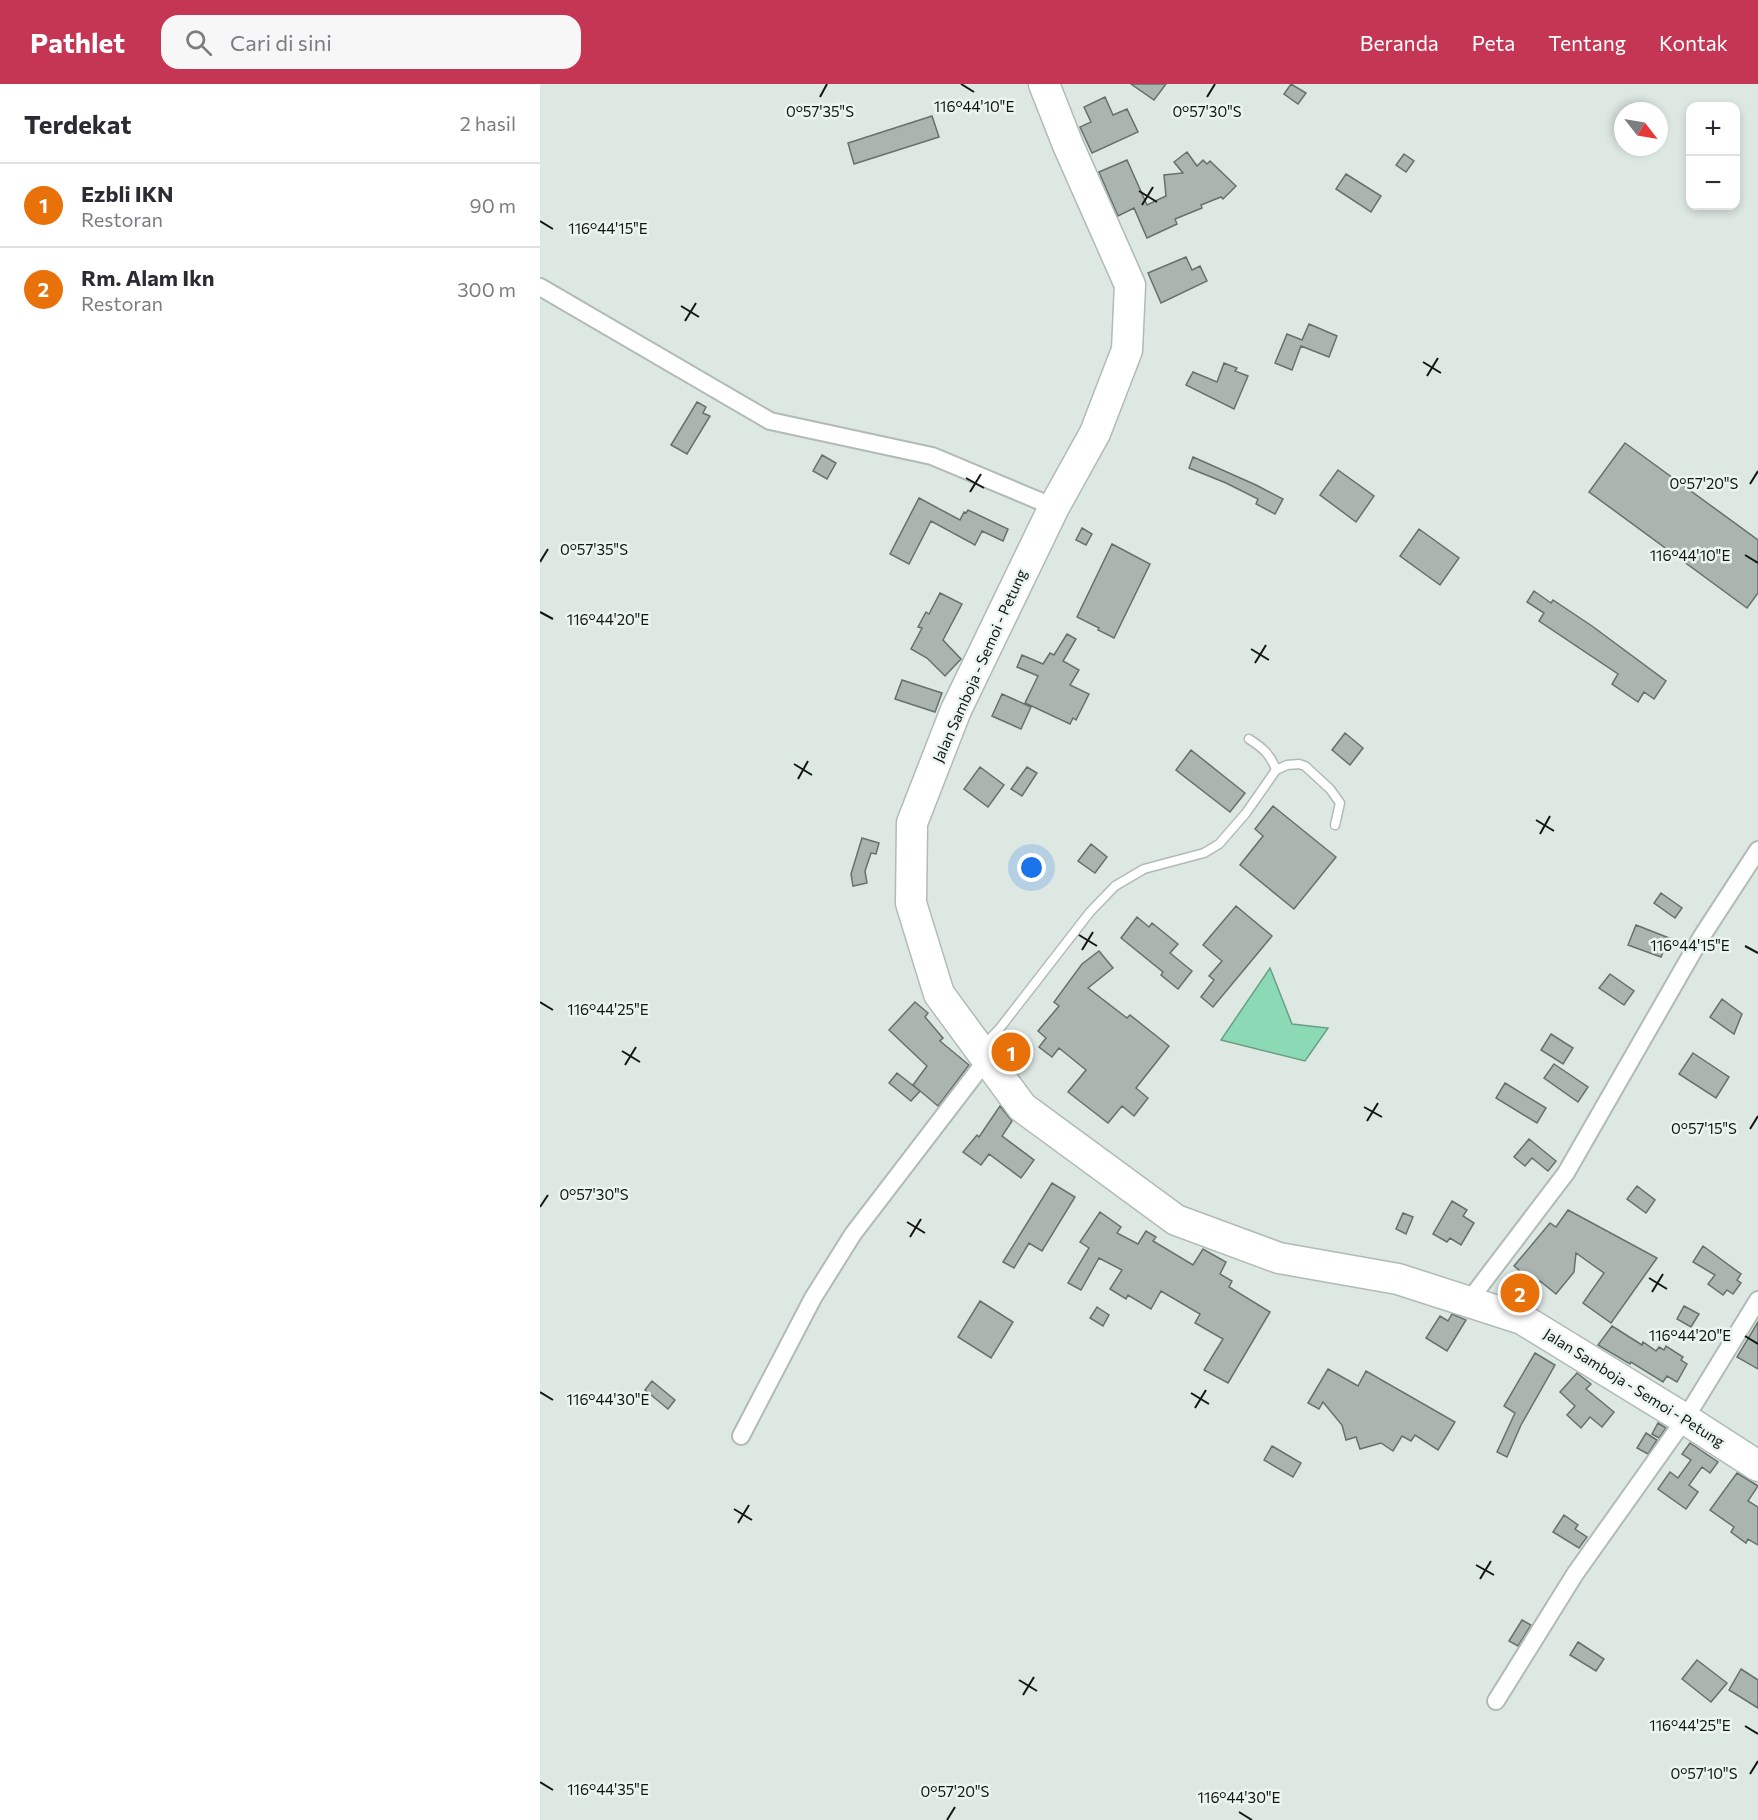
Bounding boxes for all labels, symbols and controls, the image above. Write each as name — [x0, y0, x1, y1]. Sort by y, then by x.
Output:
search box — [161, 15, 581, 69]
text: Pathlet — [30, 25, 125, 59]
icon: search — [182, 26, 215, 59]
text: Cari di sini — [230, 29, 332, 56]
text: Beranda — [1360, 30, 1439, 55]
text: Peta — [1472, 30, 1515, 55]
text: Tentang — [1548, 30, 1626, 55]
text: Kontak — [1659, 30, 1728, 55]
text: 116°44'10"E — [934, 97, 1014, 115]
text: 0°57'35"S — [786, 102, 854, 120]
text: 0°57'30"S — [1172, 102, 1242, 120]
north arrow — [1614, 102, 1668, 156]
map controls — [1686, 102, 1740, 210]
button: + — [1686, 102, 1740, 156]
text: Terdekat — [24, 108, 131, 139]
text: 2 hasil — [460, 111, 516, 135]
button: − — [1686, 156, 1740, 210]
text: Ezbli IKN — [81, 180, 174, 207]
text: 1 — [39, 193, 48, 217]
text: 90 m — [470, 193, 516, 217]
text: Restoran — [81, 207, 163, 231]
text: 116°44'15"E — [568, 219, 648, 237]
text: Rm. Alam Ikn — [81, 264, 215, 291]
text: 2 — [38, 277, 49, 301]
text: 300 m — [457, 277, 516, 301]
text: Restoran — [81, 291, 163, 315]
text: 0°57'20"S — [1670, 474, 1739, 492]
text: 0°57'35"S — [560, 540, 628, 558]
text: 116°44'10"E — [1650, 546, 1730, 564]
street label: Jalan Samboja - Semoi - Petung — [928, 566, 1030, 765]
text: 116°44'20"E — [567, 610, 649, 628]
your location — [1017, 853, 1046, 882]
text: 116°44'15"E — [1650, 936, 1730, 954]
text: 116°44'25"E — [567, 1000, 649, 1018]
pin: 1 — [992, 1030, 1030, 1074]
text: 0°57'15"S — [1671, 1119, 1737, 1137]
text: 0°57'30"S — [559, 1185, 629, 1203]
pin: 2 — [1500, 1270, 1540, 1316]
street label: Jalan Samboja - Semoi - Petung — [1541, 1324, 1728, 1450]
text: 116°44'20"E — [1649, 1326, 1731, 1344]
text: 116°44'30"E — [567, 1390, 649, 1408]
text: 116°44'25"E — [1649, 1716, 1731, 1734]
text: 0°57'10"S — [1671, 1764, 1738, 1782]
text: 116°44'35"E — [567, 1780, 649, 1798]
text: 0°57'20"S — [921, 1782, 990, 1800]
text: 116°44'30"E — [1198, 1788, 1280, 1806]

